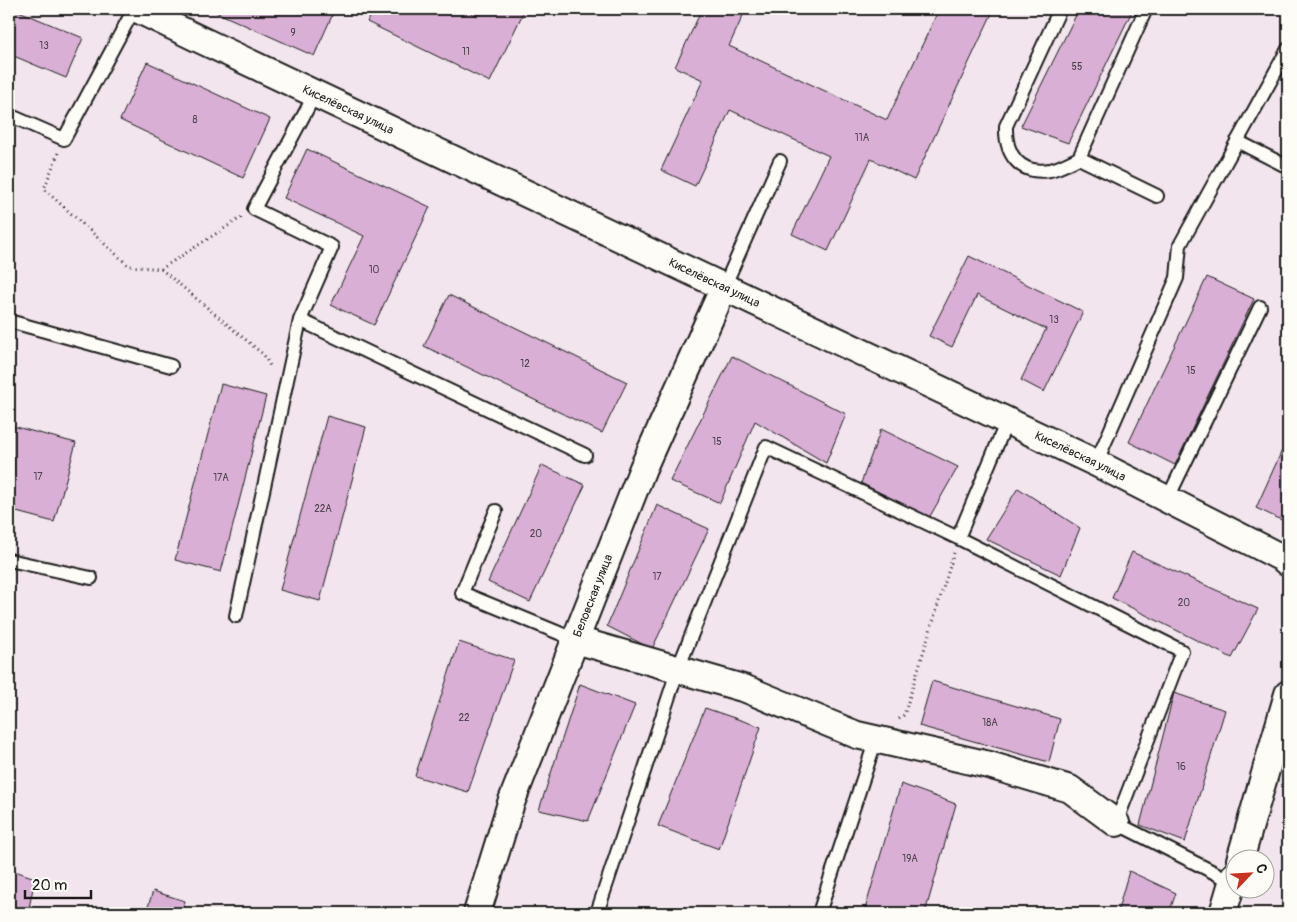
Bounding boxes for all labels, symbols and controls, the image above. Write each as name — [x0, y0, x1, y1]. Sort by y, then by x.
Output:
house number: 9 — [290, 27, 296, 39]
house number: 13 — [39, 40, 49, 52]
house number: 11 — [462, 46, 470, 58]
house number: 55 — [1072, 61, 1082, 73]
street label: Киселёвская улица — [300, 82, 397, 138]
house number: 8 — [192, 114, 198, 126]
house number: 11А — [855, 132, 870, 144]
street label: Киселёвская улица — [666, 255, 763, 311]
house number: 10 — [369, 264, 380, 276]
house number: 13 — [1049, 314, 1059, 326]
house number: 12 — [520, 358, 530, 370]
house number: 15 — [1186, 365, 1196, 377]
street label: Киселёвская улица — [1033, 428, 1129, 485]
house number: 15 — [712, 436, 722, 448]
house number: 17 — [33, 471, 43, 483]
house number: 17А — [213, 472, 229, 484]
house number: 22А — [314, 503, 332, 515]
house number: 20 — [530, 528, 542, 540]
street label: Беловская улица — [570, 552, 616, 639]
house number: 17 — [652, 571, 662, 583]
house number: 20 — [1178, 597, 1190, 609]
house number: 22 — [458, 712, 470, 724]
house number: 18А — [982, 717, 998, 729]
house number: 16 — [1176, 761, 1186, 773]
north arrow — [1224, 850, 1274, 900]
house number: 19А — [902, 853, 918, 865]
text: С — [1252, 861, 1271, 877]
scale bar — [25, 867, 91, 899]
text: 20 m — [32, 876, 67, 895]

